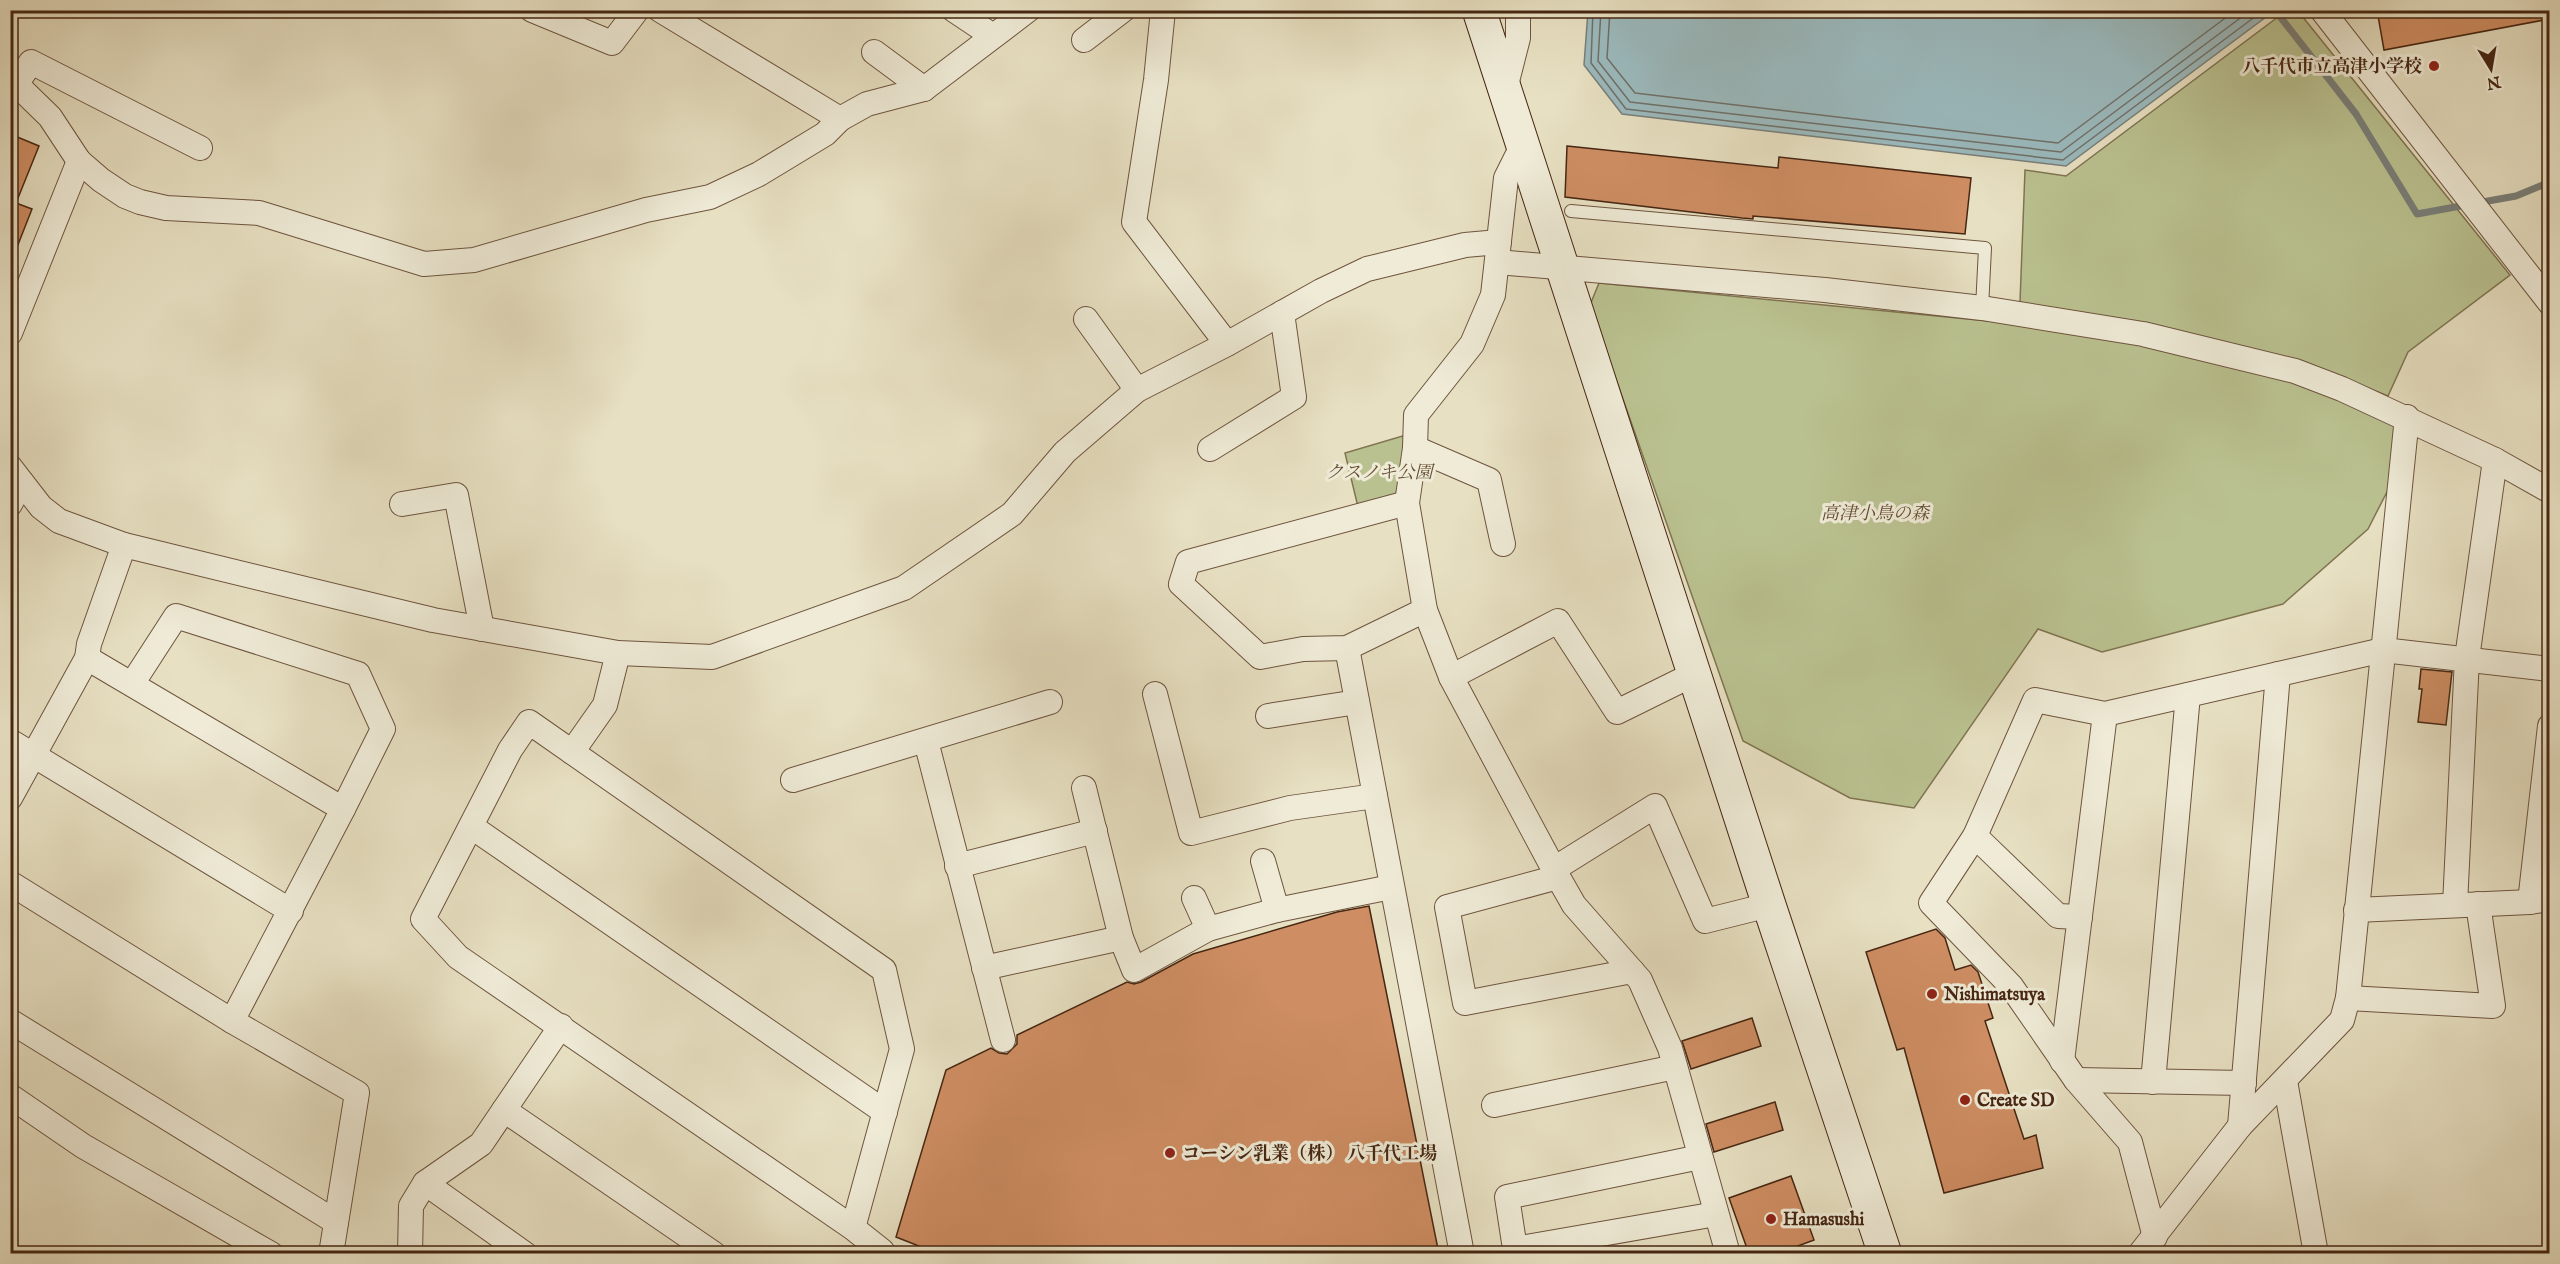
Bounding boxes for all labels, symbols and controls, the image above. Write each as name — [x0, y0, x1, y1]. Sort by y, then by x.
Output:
north arrow — [2461, 39, 2521, 99]
place label: 八千代市立高津小学校 — [2242, 56, 2422, 79]
marker: 八千代市立高津小学校 — [2427, 59, 2441, 73]
text: N — [2485, 70, 2503, 93]
park label: クスノキ公園 — [1325, 462, 1436, 485]
park label: 高津小鳥の森 — [1821, 503, 1931, 526]
place label: Nishimatsuya — [1943, 984, 2046, 1007]
marker: Nishimatsuya — [1925, 987, 1939, 1001]
place label: Create SD — [1977, 1090, 2055, 1113]
marker: Create SD — [1958, 1093, 1972, 1107]
place label: コーシン乳業（株） 八千代工場 — [1182, 1143, 1437, 1166]
marker: コーシン乳業（株） 八千代工場 — [1163, 1146, 1177, 1160]
place label: Hamasushi — [1783, 1209, 1864, 1232]
marker: Hamasushi — [1764, 1212, 1778, 1226]

